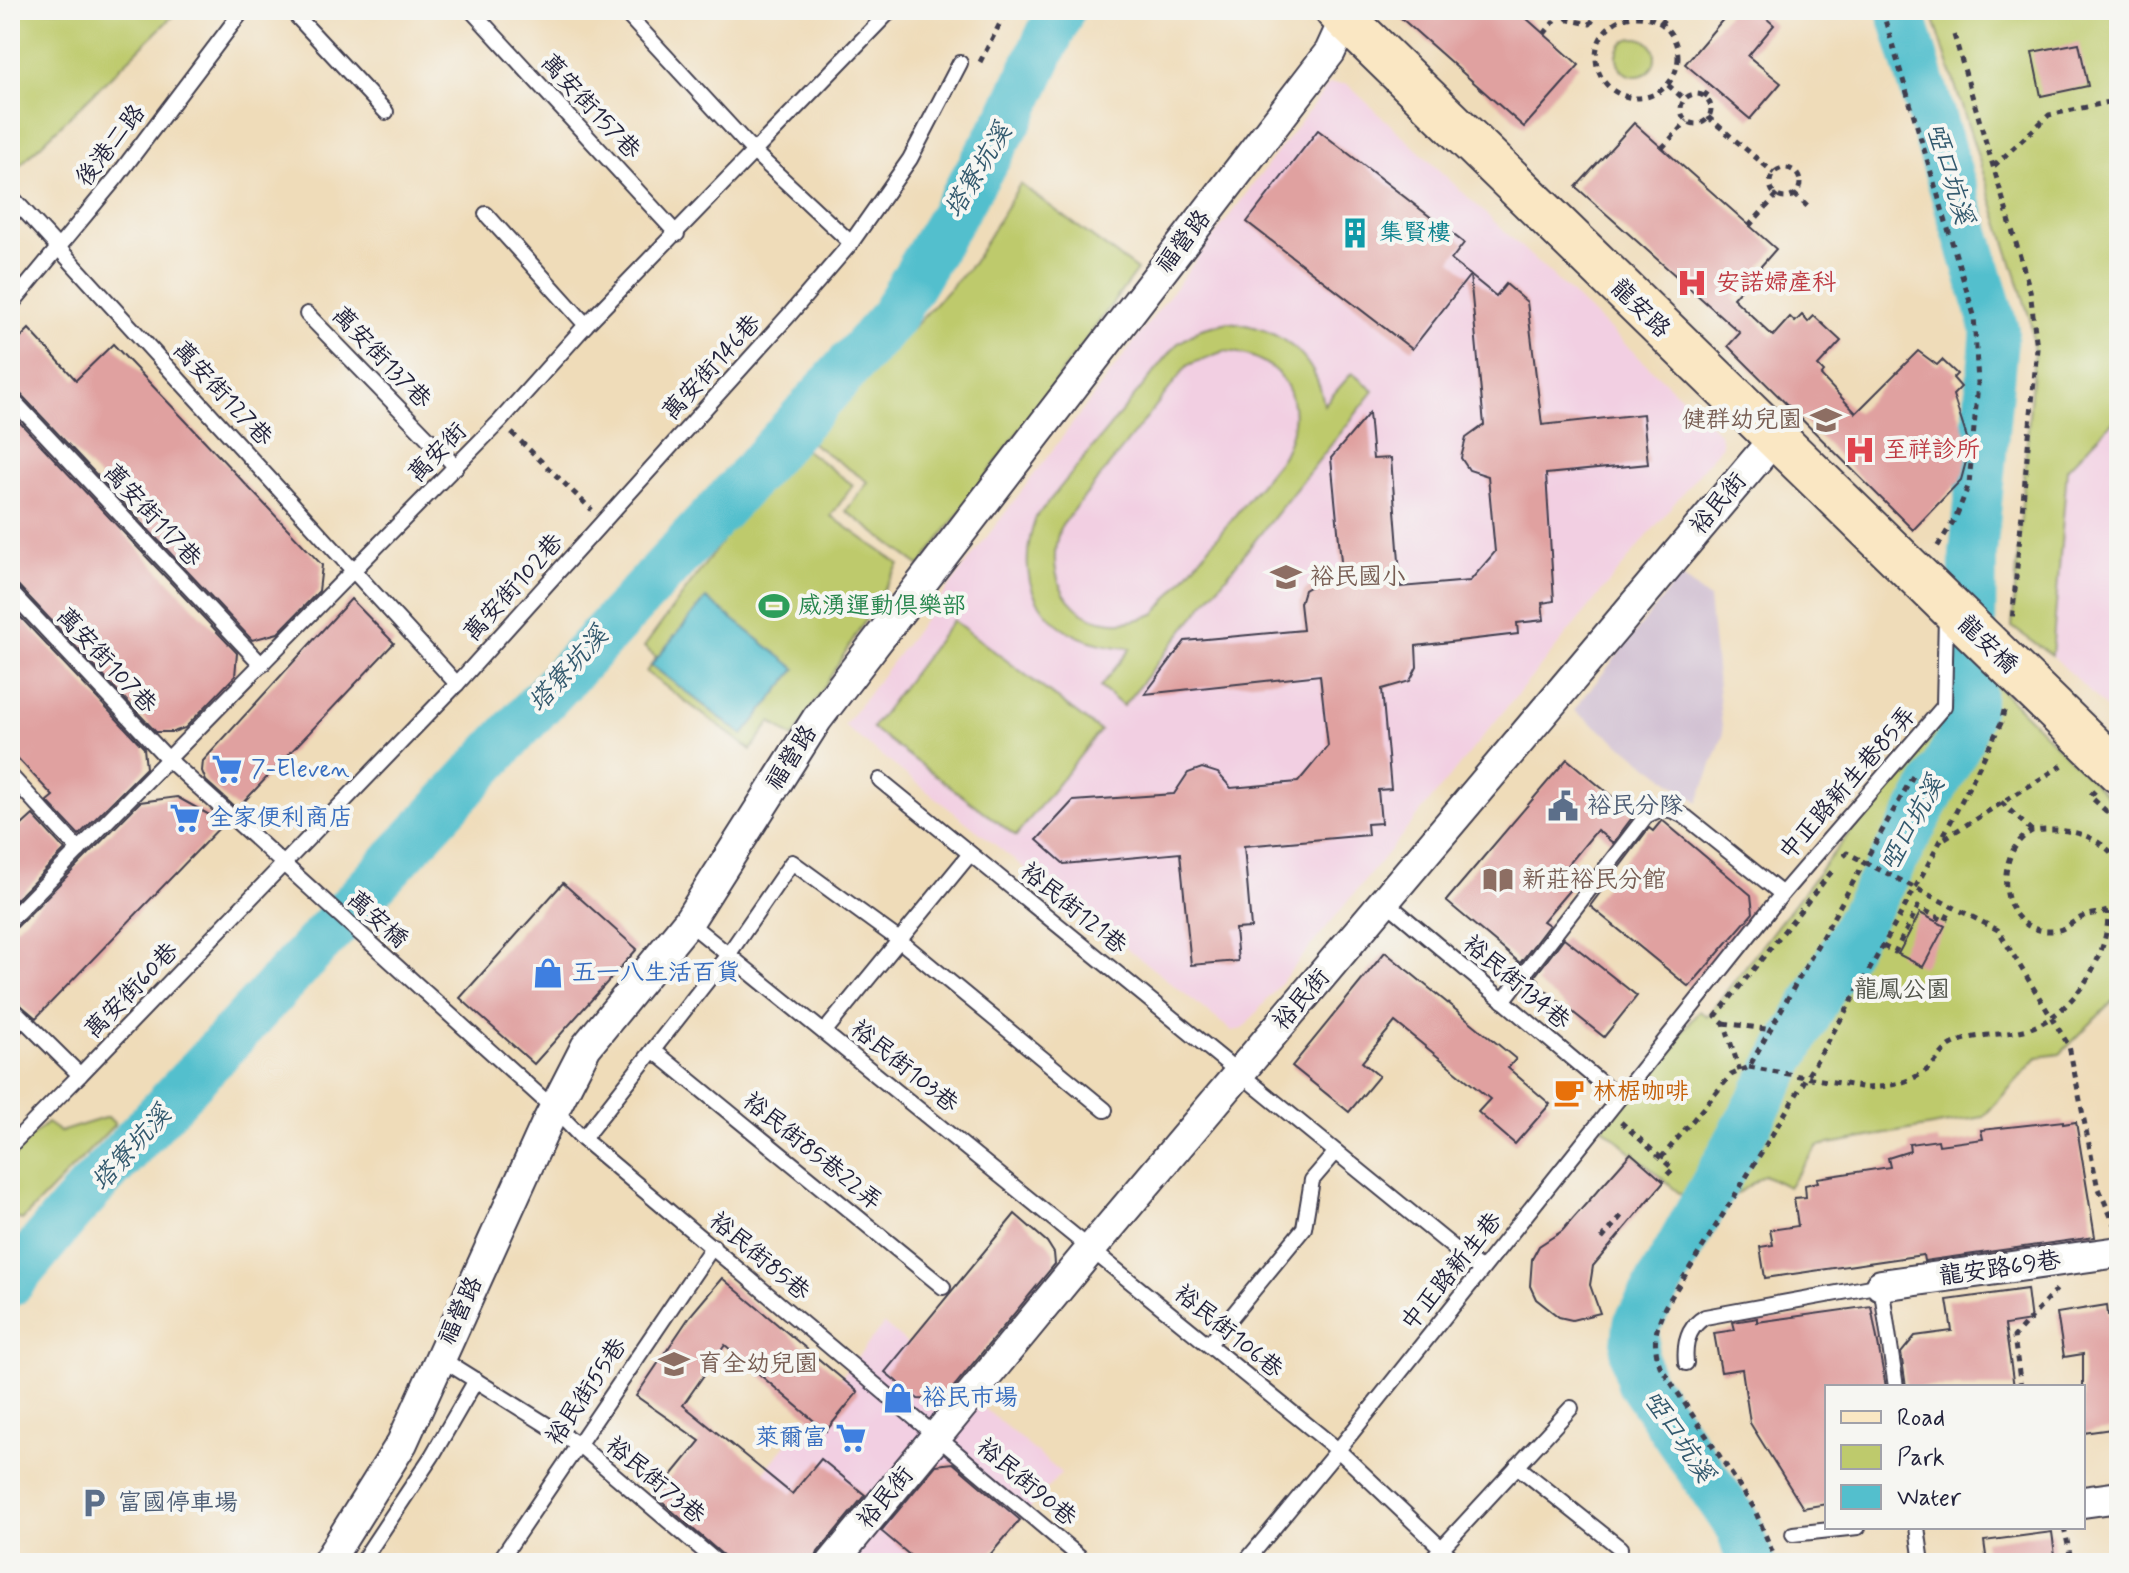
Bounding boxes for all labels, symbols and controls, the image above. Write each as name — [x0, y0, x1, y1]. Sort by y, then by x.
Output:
street label: 萬安街157巷 — [533, 48, 647, 166]
street label: 後港二路 — [69, 99, 153, 193]
water label: 塔寮坑溪 — [938, 116, 1021, 224]
water label: 啞口坑溪 — [1918, 119, 1981, 231]
street label: 福營路 — [1150, 204, 1218, 280]
building icon: 集賢樓 — [1338, 216, 1372, 250]
place label: 集賢樓 — [1379, 218, 1451, 249]
hospital icon: 安諾婦産科 — [1675, 266, 1709, 300]
place label: 安諾婦産科 — [1716, 268, 1836, 299]
street label: 龍安路 — [1603, 273, 1677, 345]
street label: 萬安街137巷 — [325, 300, 437, 416]
street label: 萬安街146巷 — [656, 308, 768, 428]
street label: 萬安街127巷 — [165, 335, 279, 453]
school or university icon: 健群幼兒園 — [1809, 403, 1843, 437]
place label: 健群幼兒園 — [1682, 405, 1802, 436]
street label: 萬安街 — [402, 416, 474, 490]
hospital icon: 至祥診所 — [1843, 433, 1877, 467]
place label: 至祥診所 — [1884, 435, 1980, 466]
street label: 萬安街117巷 — [96, 458, 208, 574]
street label: 裕民街 — [1684, 466, 1754, 542]
street label: 萬安街102巷 — [457, 528, 571, 648]
school or university icon: 裕民國小 — [1269, 560, 1303, 594]
place label: 裕民國小 — [1310, 562, 1406, 593]
sports icon: 威湧運動俱樂部 — [757, 589, 791, 623]
place label: 威湧運動俱樂部 — [798, 591, 966, 622]
street label: 萬安街107巷 — [49, 601, 163, 721]
street label: 龍安橋 — [1950, 609, 2024, 681]
water label: 塔寮坑溪 — [522, 619, 618, 720]
street label: 中正路新生巷85弄 — [1773, 701, 1923, 867]
street label: 福營路 — [759, 719, 825, 797]
supermarket icon: 7-Eleven — [210, 752, 244, 786]
place label: 7-Eleven — [251, 754, 350, 785]
water label: 啞口坑溪 — [1873, 769, 1954, 878]
public building icon: 裕民分隊 — [1546, 789, 1580, 823]
place label: 裕民分隊 — [1587, 791, 1683, 822]
supermarket icon: 全家便利商店 — [168, 801, 202, 835]
place label: 全家便利商店 — [209, 803, 353, 834]
street label: 裕民街121巷 — [1013, 856, 1133, 962]
library icon: 新莊裕民分館 — [1481, 863, 1515, 897]
place label: 新莊裕民分館 — [1522, 865, 1666, 896]
street label: 萬安橋 — [340, 884, 414, 956]
street label: 裕民街134巷 — [1456, 929, 1576, 1037]
street label: 萬安街60巷 — [78, 936, 186, 1046]
shop icon: 五一八生活百貨 — [531, 956, 565, 990]
place label: 五一八生活百貨 — [572, 958, 740, 989]
street label: 裕民街 — [1267, 963, 1337, 1037]
park label: 龍鳳公園 — [1854, 975, 1950, 1006]
street label: 裕民街103巷 — [844, 1014, 964, 1120]
cafe icon: 林椐咖啡 — [1552, 1075, 1586, 1109]
place label: 林椐咖啡 — [1593, 1077, 1689, 1108]
street label: 裕民街85巷22弄 — [736, 1086, 888, 1218]
water label: 塔寮坑溪 — [85, 1098, 181, 1199]
street label: 裕民街85巷 — [702, 1206, 816, 1308]
street label: 中正路新生巷 — [1395, 1206, 1509, 1338]
street label: 龍安路69巷 — [1937, 1245, 2063, 1293]
street label: 福營路 — [432, 1272, 490, 1350]
street label: 裕民街106巷 — [1167, 1278, 1289, 1386]
street label: 裕民街55巷 — [540, 1332, 634, 1452]
school or university icon: 育全幼兒園 — [657, 1347, 691, 1381]
place label: 育全幼兒園 — [698, 1349, 818, 1380]
shop icon: 裕民市場 — [881, 1381, 915, 1415]
place label: 裕民市場 — [922, 1383, 1018, 1414]
water label: 啞口坑溪 — [1635, 1384, 1722, 1491]
legend — [1825, 1385, 2085, 1529]
text: Road — [1897, 1403, 1945, 1434]
supermarket icon: 萊爾富 — [834, 1421, 868, 1455]
place label: 萊爾富 — [755, 1423, 827, 1454]
street label: 裕民街73巷 — [599, 1430, 711, 1532]
street label: 裕民街90巷 — [969, 1432, 1083, 1534]
text: Park — [1897, 1443, 1945, 1474]
street label: 裕民街 — [851, 1460, 921, 1536]
text: Water — [1897, 1483, 1962, 1514]
parking icon: 富國停車場 — [77, 1486, 111, 1520]
place label: 富國停車場 — [118, 1488, 238, 1519]

